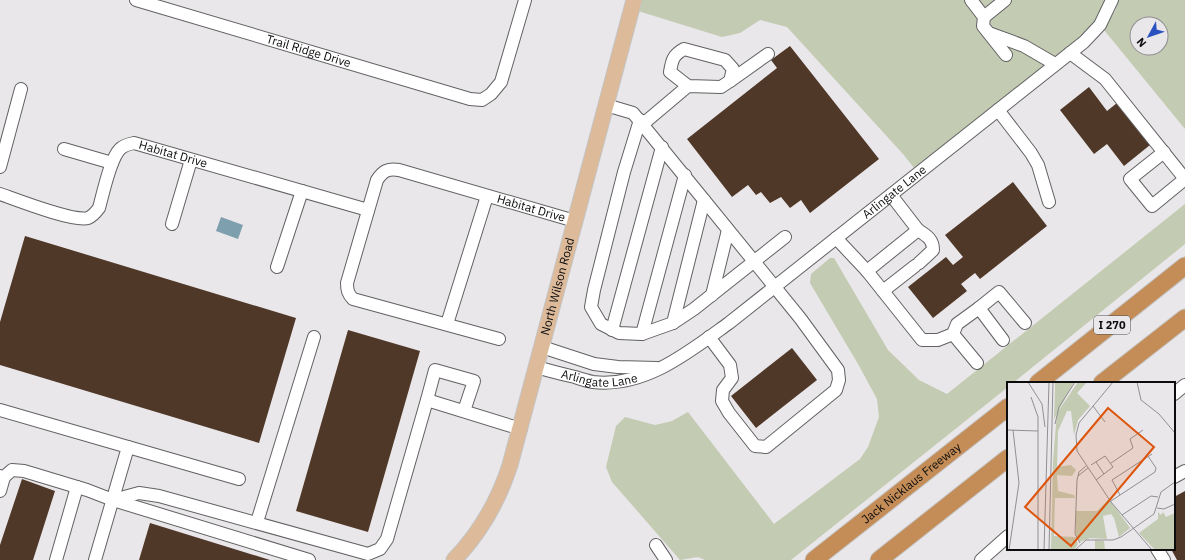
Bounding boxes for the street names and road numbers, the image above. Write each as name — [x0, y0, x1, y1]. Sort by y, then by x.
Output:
street label: Trail Ridge Drive — [265, 31, 353, 70]
street label: Habitat Drive — [137, 137, 210, 171]
street label: Arlingate Lane — [859, 161, 929, 222]
street label: Habitat Drive — [495, 191, 568, 225]
street label: North Wilson Road — [537, 236, 577, 337]
road number: I 270 — [1094, 316, 1130, 334]
street label: Arlingate Lane — [560, 366, 639, 390]
street label: Jack Nicklaus Freeway — [858, 439, 964, 527]

